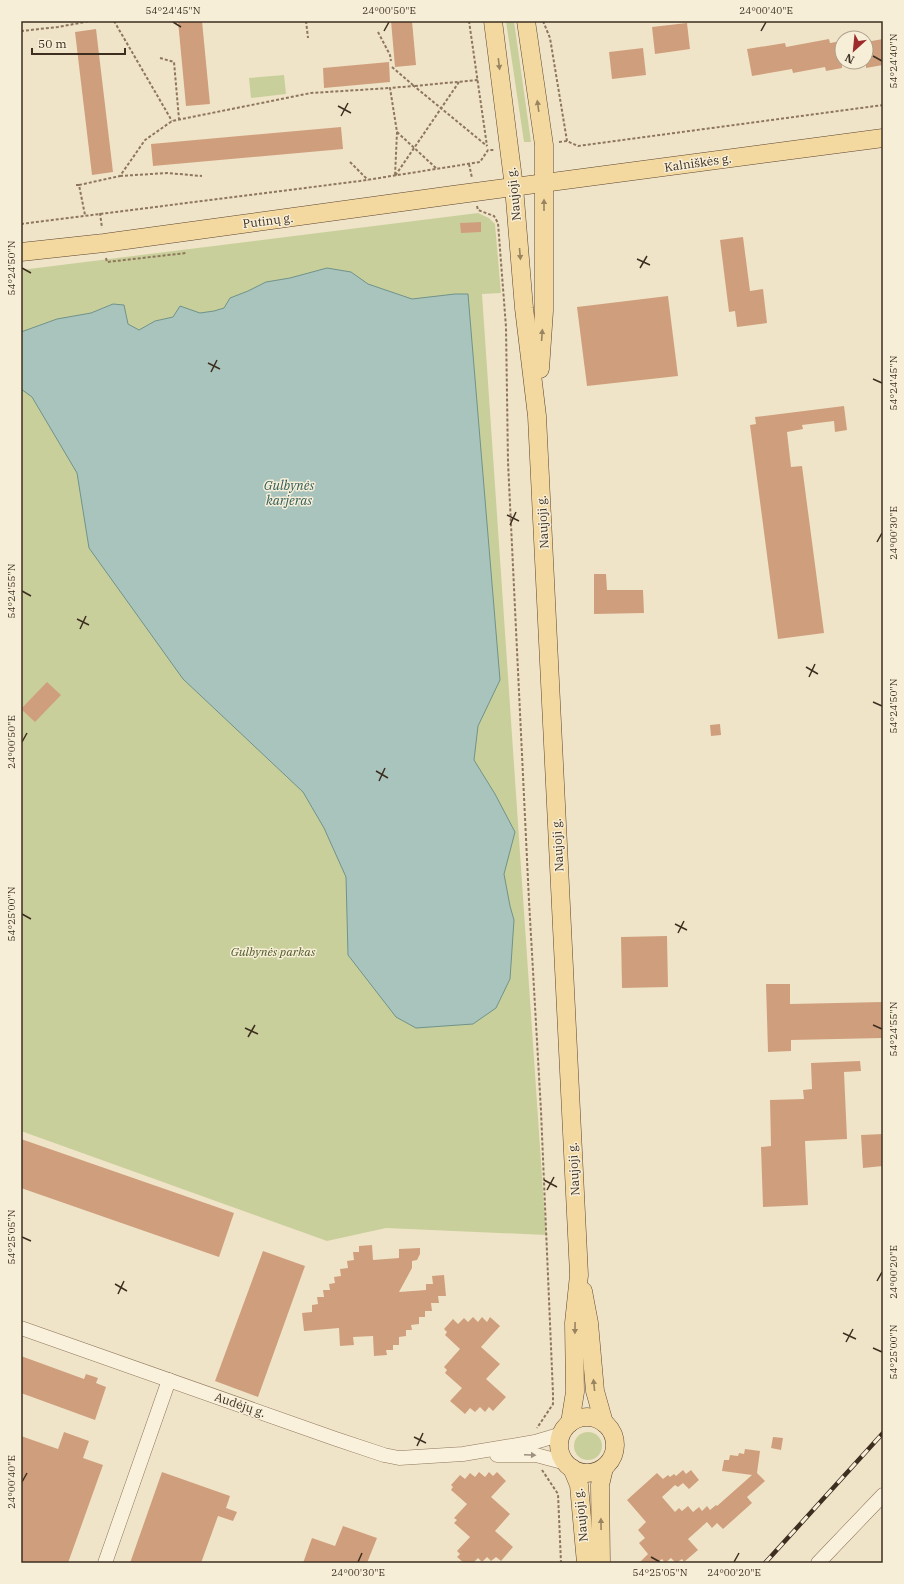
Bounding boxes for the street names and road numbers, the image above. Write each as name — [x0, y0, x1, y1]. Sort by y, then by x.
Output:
street label: Kalniškės g. — [663, 150, 732, 175]
street label: Naujoji g. — [503, 167, 524, 222]
street label: Putinų g. — [242, 210, 294, 231]
street label: Naujoji g. — [534, 495, 551, 549]
street label: Naujoji g. — [549, 818, 566, 872]
street label: Naujoji g. — [565, 1142, 582, 1196]
street label: Audėjų g. — [213, 1389, 268, 1420]
street label: Naujoji g. — [570, 1488, 591, 1543]

